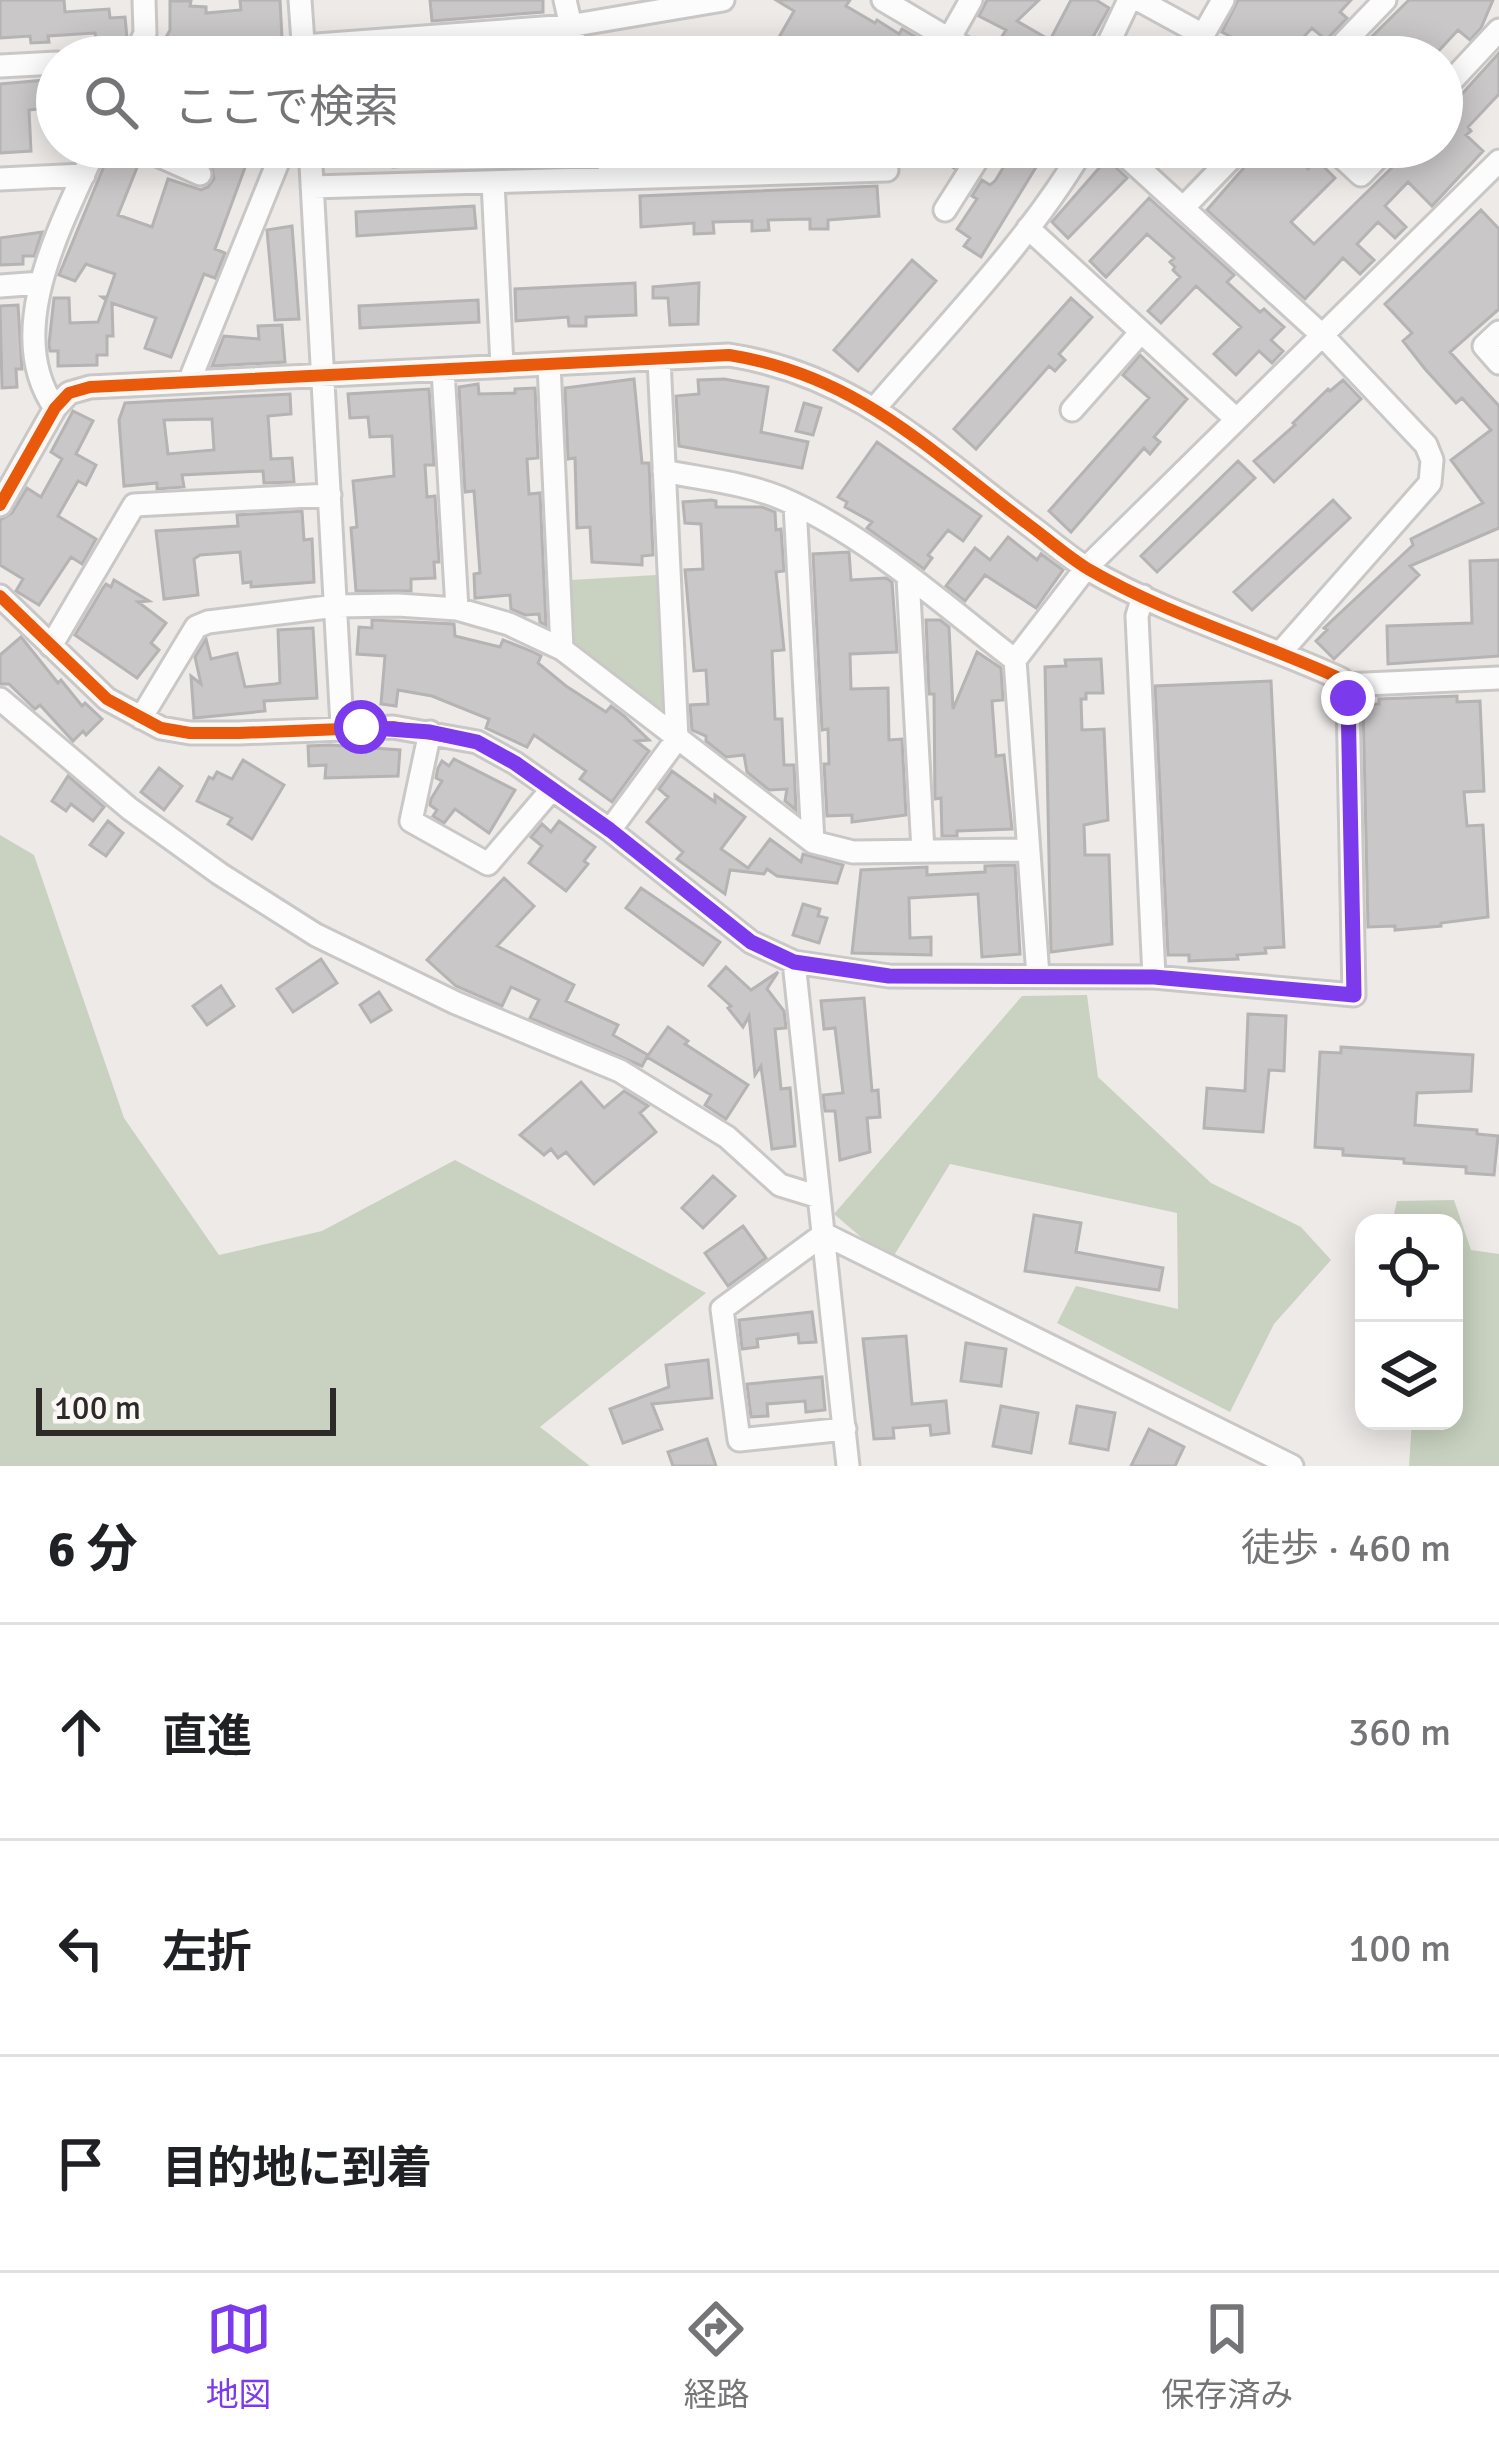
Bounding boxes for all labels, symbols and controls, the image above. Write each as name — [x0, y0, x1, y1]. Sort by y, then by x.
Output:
search box — [36, 36, 1463, 168]
icon: search — [78, 69, 144, 135]
text: ここで検索 — [174, 80, 399, 135]
route end — [1321, 671, 1375, 725]
route start — [334, 700, 388, 754]
map controls — [1355, 1214, 1463, 1430]
button: locate — [1355, 1214, 1463, 1322]
button: layers — [1355, 1322, 1463, 1430]
scale bar — [36, 1382, 336, 1435]
text: 100 m — [54, 1388, 141, 1429]
text: 6 分 — [48, 1518, 138, 1581]
text: 徒歩 · 460 m — [1241, 1524, 1451, 1572]
icon: ahead — [48, 1699, 114, 1765]
text: 360 m — [1348, 1708, 1451, 1756]
text: 直進 — [162, 1709, 252, 1764]
icon: left — [48, 1915, 114, 1981]
text: 100 m — [1348, 1924, 1451, 1972]
text: 左折 — [162, 1925, 252, 1980]
icon: arrive — [48, 2131, 114, 2197]
text: 目的地に到着 — [162, 2141, 432, 2196]
tab: 地図 — [206, 2296, 272, 2416]
tab: 経路 — [683, 2296, 749, 2416]
tab: 保存済み — [1161, 2296, 1293, 2416]

